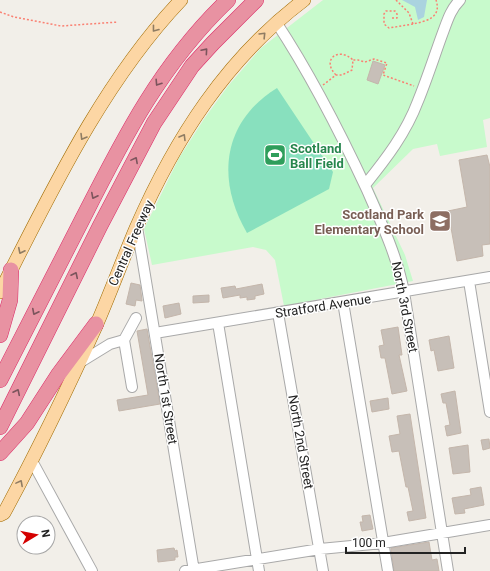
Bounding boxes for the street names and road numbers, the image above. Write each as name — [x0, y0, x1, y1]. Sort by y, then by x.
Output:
street label: Central Freeway — [105, 198, 157, 288]
street label: North 3rd Street — [389, 260, 421, 354]
street label: Stratford Avenue — [274, 291, 372, 321]
street label: North 1st Street — [151, 352, 181, 446]
street label: North 2nd Street — [285, 394, 317, 490]

